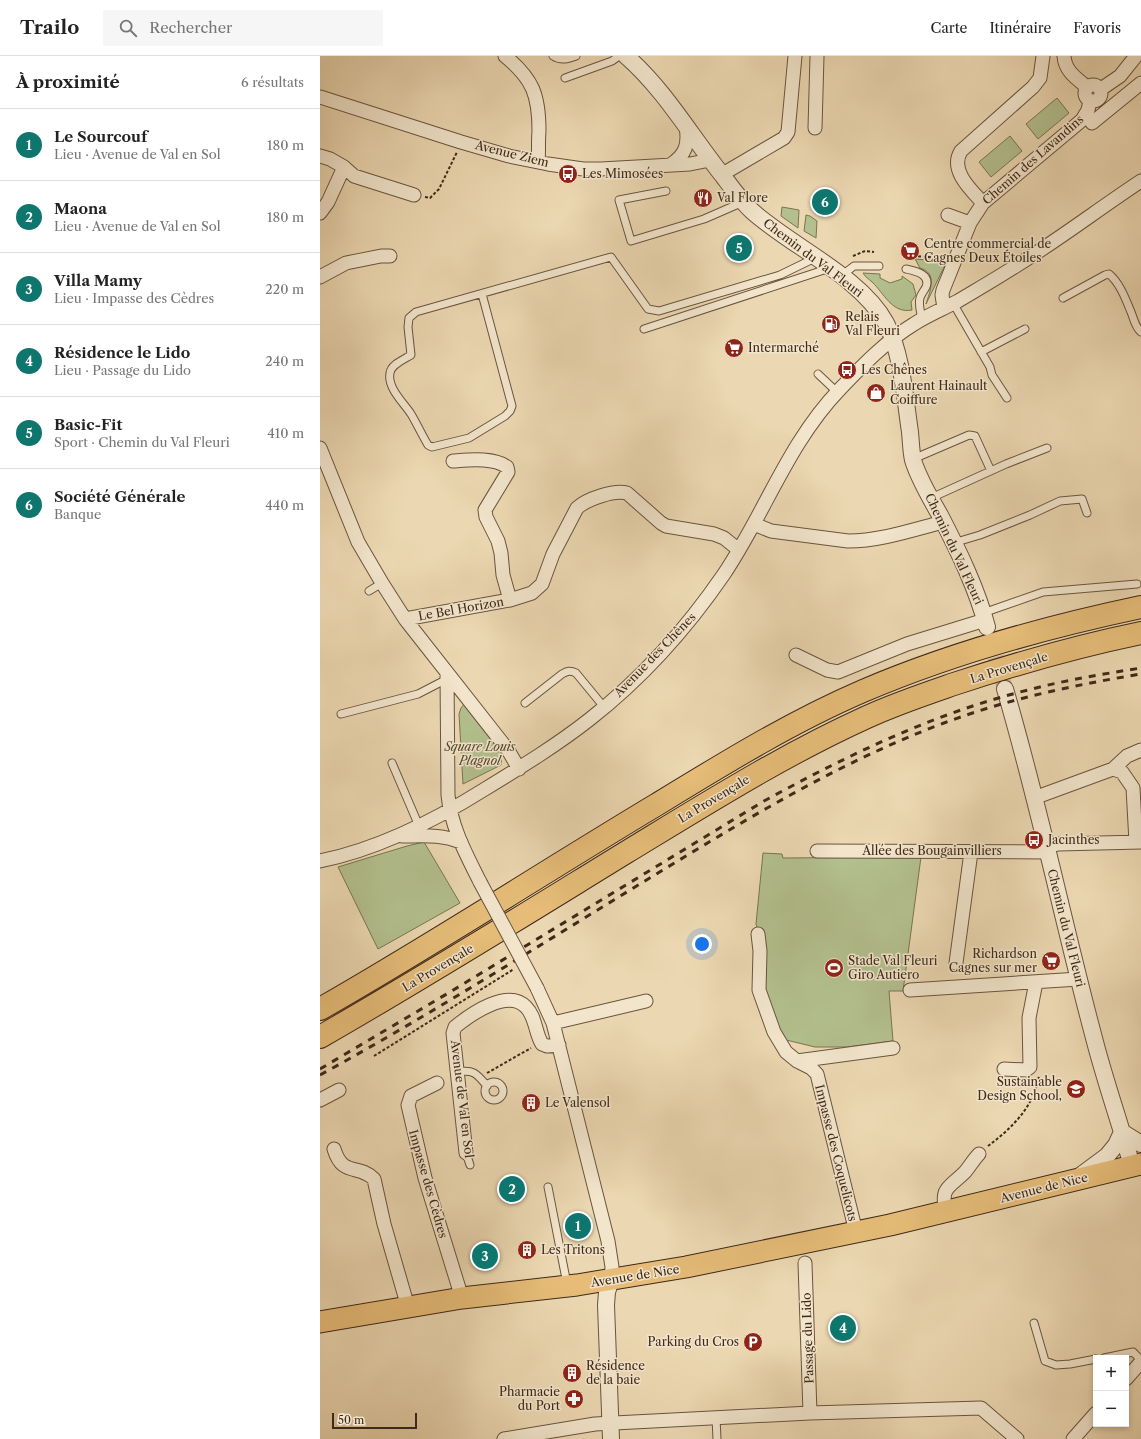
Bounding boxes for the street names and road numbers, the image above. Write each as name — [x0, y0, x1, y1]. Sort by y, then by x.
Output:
street label: Chemin des Lavandins — [979, 112, 1086, 208]
street label: Avenue Ziem — [473, 137, 551, 170]
street label: Chemin du Val Fleuri — [760, 215, 867, 300]
street label: Chemin du Val Fleuri — [922, 491, 987, 607]
street label: Le Bel Horizon — [417, 594, 505, 623]
street label: Avenue des Chênes — [610, 609, 699, 701]
street label: La Provençale — [968, 649, 1050, 686]
street label: La Provençale — [675, 771, 752, 826]
street label: Allée des Bougainvilliers — [861, 843, 1002, 858]
street label: Chemin du Val Fleuri — [1045, 867, 1089, 989]
street label: La Provençale — [399, 940, 476, 995]
street label: Avenue de Val en Sol — [448, 1038, 477, 1159]
street label: Impasse des Coquelicots — [812, 1083, 861, 1223]
street label: Impasse des Cèdres — [406, 1128, 451, 1240]
street label: Avenue de Nice — [998, 1169, 1089, 1206]
street label: Avenue de Nice — [589, 1261, 681, 1290]
street label: Passage du Lido — [798, 1292, 817, 1384]

